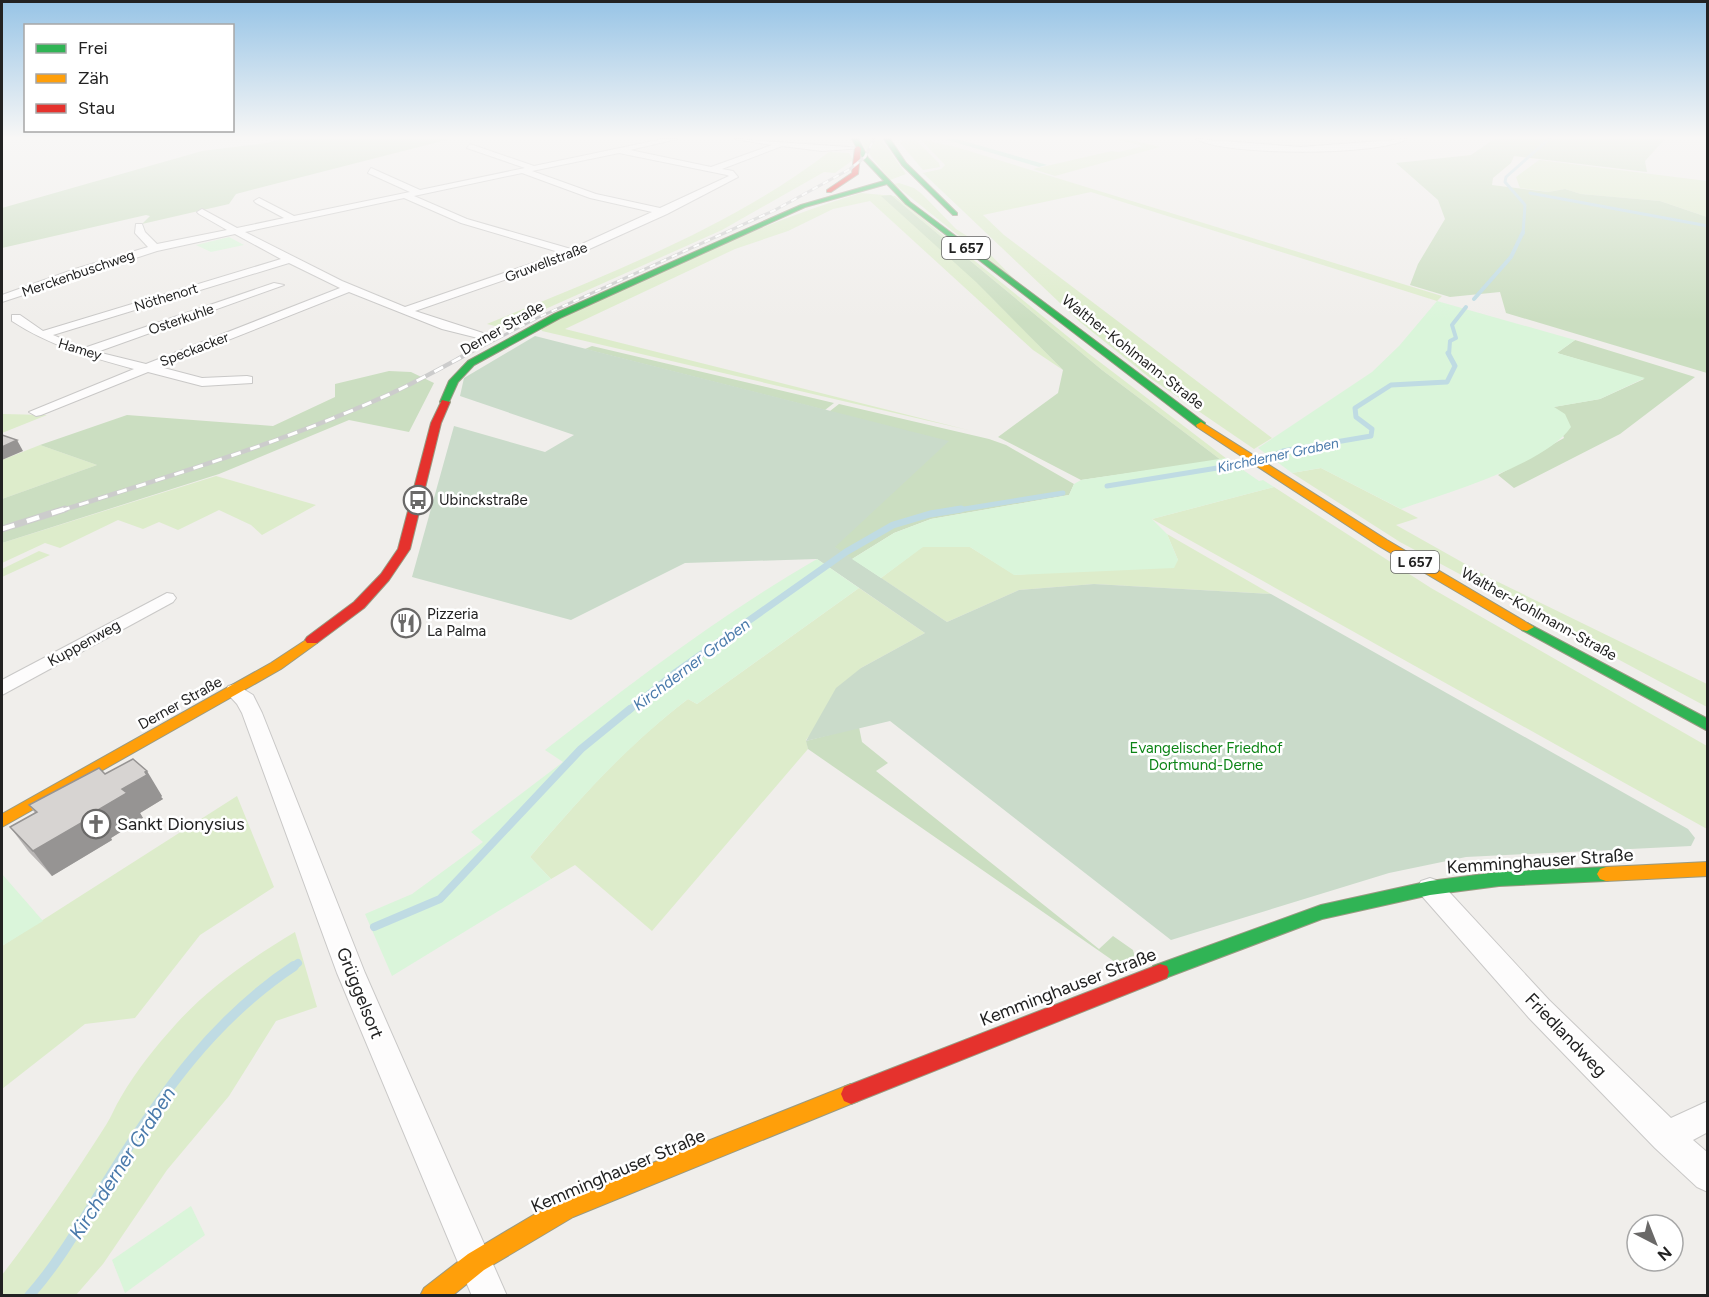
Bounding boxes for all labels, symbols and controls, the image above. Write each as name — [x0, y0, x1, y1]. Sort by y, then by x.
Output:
legend — [24, 24, 234, 132]
text: Frei — [78, 37, 108, 59]
text: Zäh — [78, 67, 109, 89]
text: Stau — [78, 97, 115, 119]
road number: L 657 — [942, 237, 990, 259]
street label: Gruwellstraße — [503, 239, 590, 286]
street label: Merckenbuschweg — [19, 246, 137, 301]
street label: Nöthenort — [132, 280, 200, 315]
street label: Walther-Kohlmann-Straße — [1058, 291, 1208, 413]
street label: Derner Straße — [457, 297, 547, 359]
street label: Osterkuhle — [146, 300, 216, 339]
street label: Speckacker — [157, 328, 231, 370]
street label: Hamey — [56, 335, 104, 364]
water label: Kirchderner Graben — [1216, 434, 1341, 477]
bus stop icon: Ubinckstraße — [402, 484, 434, 516]
place label: Ubinckstraße — [439, 491, 528, 509]
road number: L 657 — [1391, 551, 1439, 573]
street label: Walther-Kohlmann-Straße — [1458, 564, 1620, 664]
place label: Pizzeria La Palma — [427, 605, 486, 640]
restaurant icon: Pizzeria La Palma — [390, 607, 422, 639]
water label: Kirchderner Graben — [629, 614, 753, 714]
street label: Kuppenweg — [45, 616, 123, 670]
street label: Derner Straße — [135, 673, 225, 733]
park label: Evangelischer Friedhof Dortmund-Derne — [1130, 739, 1283, 774]
church icon: Sankt Dionysius — [80, 808, 112, 840]
place label: Sankt Dionysius — [117, 813, 245, 835]
street label: Kemminghauser Straße — [1446, 843, 1634, 879]
street label: Kemminghauser Straße — [977, 943, 1159, 1031]
street label: Grüggelsort — [332, 944, 388, 1042]
street label: Friedlandweg — [1520, 988, 1612, 1082]
water label: Kirchderner Graben — [64, 1082, 180, 1244]
street label: Kemminghauser Straße — [528, 1124, 709, 1218]
north arrow — [1625, 1213, 1685, 1273]
text: N — [1654, 1243, 1676, 1265]

